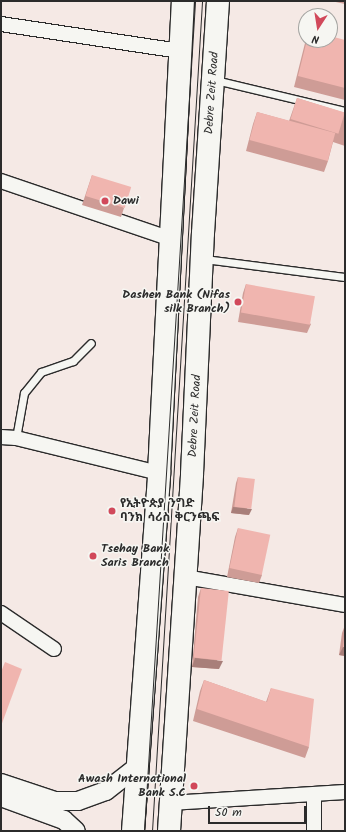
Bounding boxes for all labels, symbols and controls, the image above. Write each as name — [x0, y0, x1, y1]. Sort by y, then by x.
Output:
north arrow — [298, 8, 338, 48]
text: N — [310, 29, 321, 48]
street label: Debre Zeit Road — [202, 51, 222, 135]
place label: Dawi — [113, 194, 139, 208]
marker: Dawi — [100, 196, 110, 206]
place label: Dashen Bank (Nifas silk Branch) — [122, 288, 230, 316]
marker: Dashen Bank (Nifas silk Branch) — [233, 297, 243, 307]
street label: Debre Zeit Road — [186, 374, 204, 458]
place label: የኢትዮጵያ ንግድ ባንክ ሳሪስ ቅርንጫፍ — [120, 497, 219, 525]
marker: የኢትዮጵያ ንግድ ባንክ ሳሪስ ቅርንጫፍ — [107, 506, 117, 516]
place label: Tsehay Bank Saris Branch — [101, 542, 169, 570]
marker: Tsehay Bank Saris Branch — [88, 551, 98, 561]
place label: Awash International Bank S.C — [78, 772, 186, 800]
marker: Awash International Bank S.C — [189, 781, 199, 791]
scale bar — [210, 798, 308, 824]
text: 50 m — [215, 803, 242, 822]

